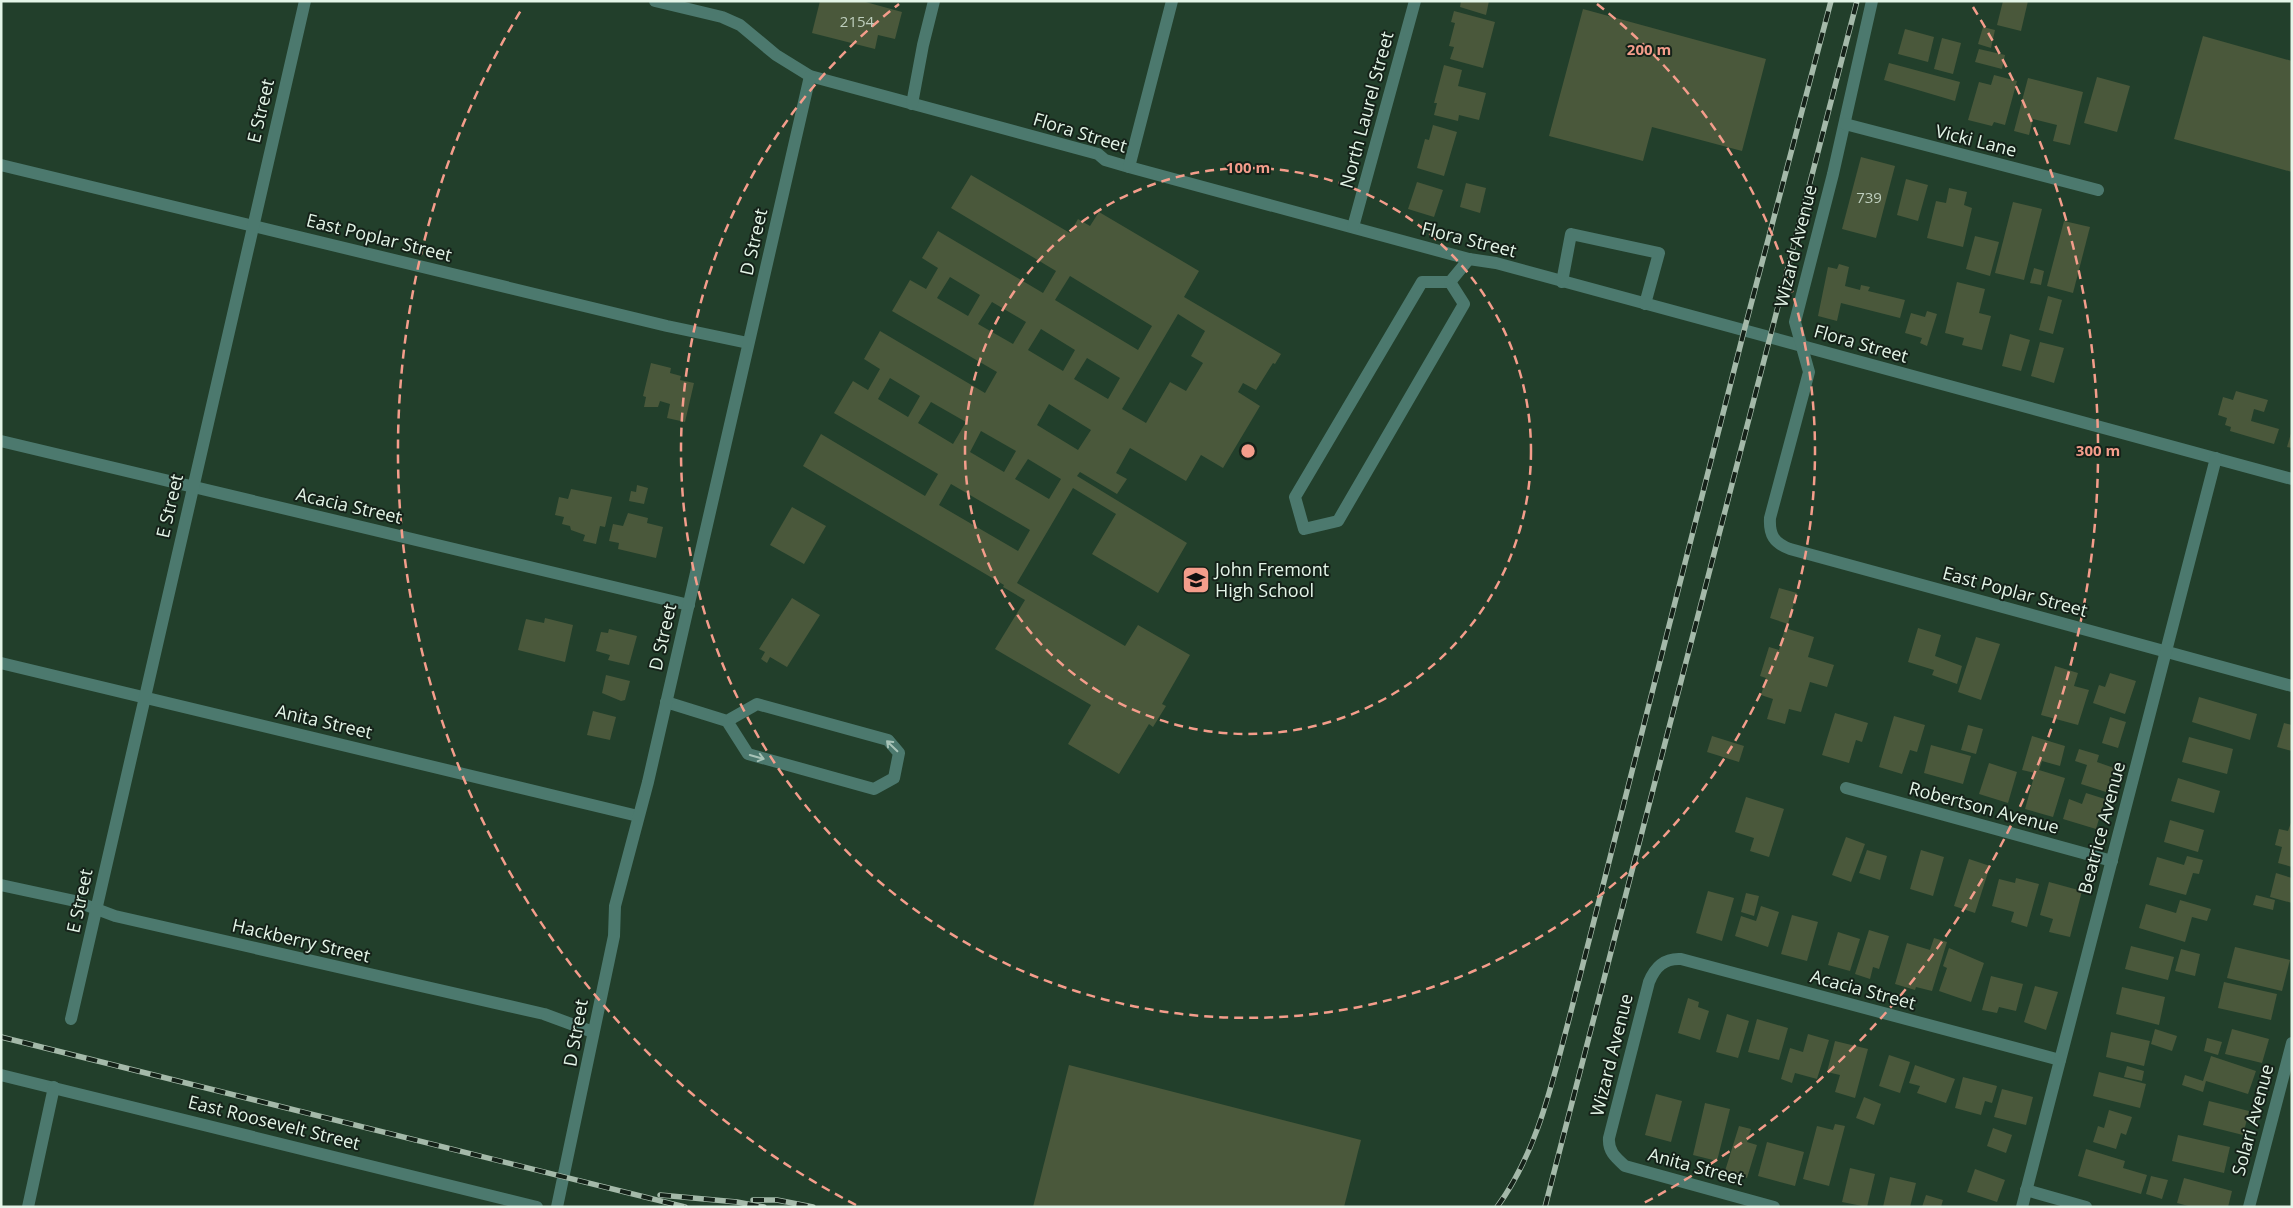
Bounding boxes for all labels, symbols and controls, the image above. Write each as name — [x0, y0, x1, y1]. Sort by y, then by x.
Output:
house number: 2154 — [840, 11, 875, 31]
street label: North Laurel Street — [1334, 29, 1398, 191]
text: 200 m — [1627, 39, 1671, 59]
street label: E Street — [241, 76, 279, 145]
street label: Flora Street — [1030, 106, 1130, 158]
street label: Vicki Lane — [1933, 118, 2019, 162]
text: 100 m — [1226, 157, 1270, 177]
street label: Wizard Avenue — [1768, 182, 1822, 309]
house number: 739 — [1856, 187, 1882, 207]
street label: D Street — [734, 206, 772, 278]
street label: East Poplar Street — [304, 207, 455, 267]
street label: Flora Street — [1419, 216, 1519, 262]
street label: Flora Street — [1811, 318, 1911, 368]
text: 300 m — [2076, 440, 2120, 460]
centre of rings — [1239, 442, 1257, 460]
street label: E Street — [150, 471, 188, 540]
street label: Acacia Street — [294, 481, 405, 529]
place label: John Fremont High School — [1213, 557, 1329, 602]
street label: East Poplar Street — [1940, 560, 2090, 622]
school or university icon: John Fremont High School — [1181, 565, 1211, 595]
street label: D Street — [643, 601, 681, 673]
street label: Anita Street — [274, 698, 375, 744]
one-way arrow — [885, 740, 898, 752]
one-way arrow — [749, 752, 765, 762]
street label: Beatrice Avenue — [2072, 759, 2130, 897]
street label: Robertson Avenue — [1906, 775, 2062, 839]
street label: E Street — [61, 867, 98, 935]
street label: Hackberry Street — [230, 912, 373, 968]
street label: Acacia Street — [1808, 963, 1919, 1015]
street label: Wizard Avenue — [1584, 991, 1638, 1118]
street label: D Street — [557, 997, 593, 1068]
street label: Solari Avenue — [2226, 1061, 2278, 1178]
street label: East Roosevelt Street — [186, 1089, 363, 1155]
street label: Anita Street — [1646, 1142, 1747, 1190]

